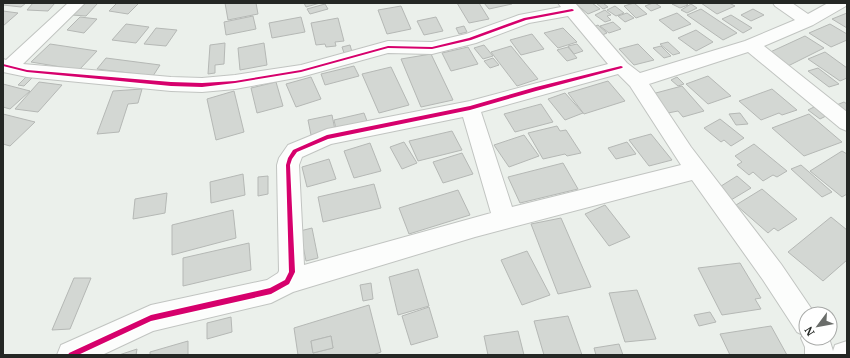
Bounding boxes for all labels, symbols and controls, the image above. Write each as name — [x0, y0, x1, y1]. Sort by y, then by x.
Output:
north arrow — [798, 306, 838, 346]
text: N — [801, 323, 818, 339]

